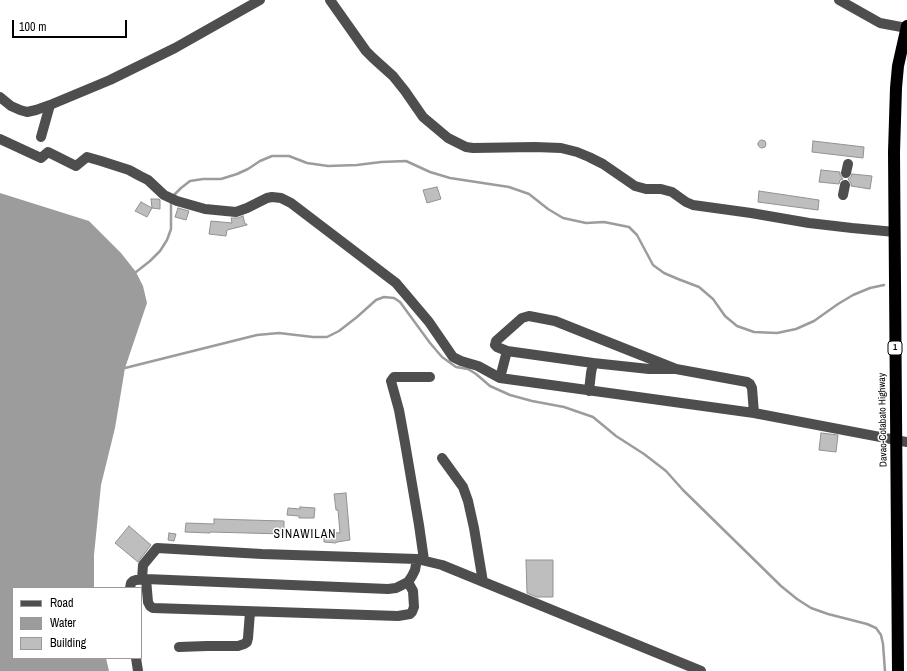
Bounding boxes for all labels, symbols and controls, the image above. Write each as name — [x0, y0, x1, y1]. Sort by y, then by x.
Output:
scale bar — [14, 12, 129, 38]
text: 100 m — [19, 19, 46, 35]
road number: 1 — [888, 341, 902, 355]
street label: Davao-Cotabato Highway — [876, 373, 890, 467]
district label: SINAWILAN — [274, 528, 336, 542]
legend — [12, 587, 142, 659]
text: Road — [50, 595, 74, 611]
text: Water — [50, 615, 76, 631]
text: Building — [50, 635, 86, 651]

